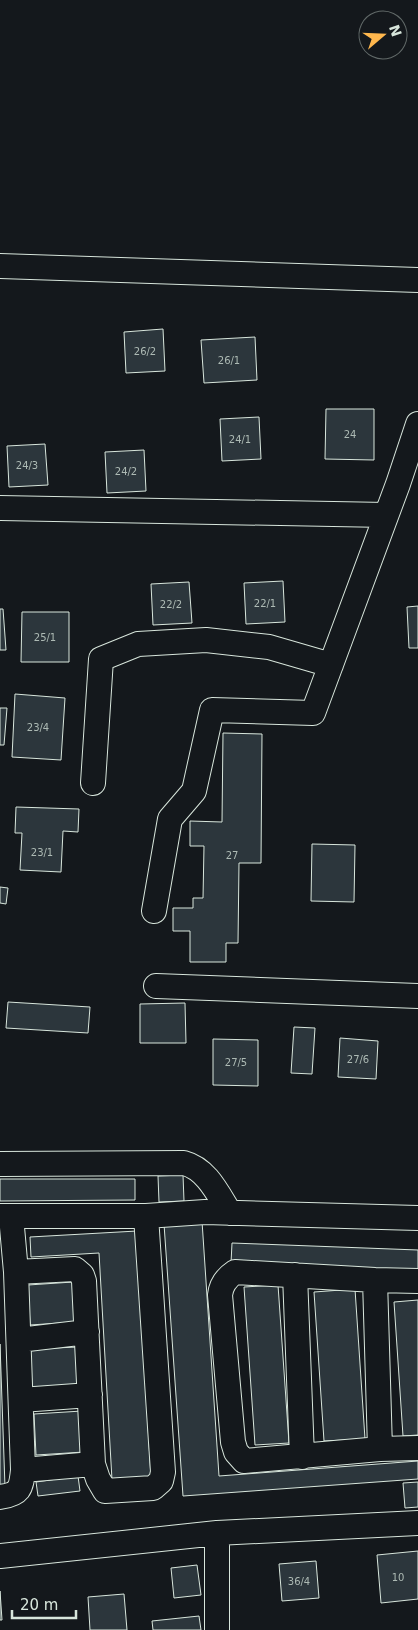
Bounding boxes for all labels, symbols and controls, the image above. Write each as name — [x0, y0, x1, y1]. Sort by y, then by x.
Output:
north arrow — [358, 10, 408, 60]
text: N — [386, 23, 405, 39]
house number: 26/2 — [134, 346, 156, 357]
house number: 26/1 — [218, 355, 240, 366]
house number: 24 — [344, 429, 356, 440]
house number: 24/1 — [229, 434, 251, 445]
house number: 24/3 — [16, 460, 38, 471]
house number: 24/2 — [115, 466, 137, 477]
house number: 22/1 — [254, 598, 276, 609]
house number: 22/2 — [160, 599, 182, 610]
house number: 25/1 — [34, 632, 56, 643]
house number: 23/4 — [27, 722, 49, 733]
house number: 23/1 — [31, 847, 53, 858]
house number: 27 — [226, 850, 238, 861]
house number: 27/6 — [347, 1054, 369, 1065]
house number: 27/5 — [225, 1057, 247, 1068]
house number: 10 — [392, 1572, 404, 1583]
house number: 36/4 — [288, 1576, 310, 1587]
scale bar — [12, 1588, 76, 1620]
text: 20 m — [20, 1596, 58, 1614]

